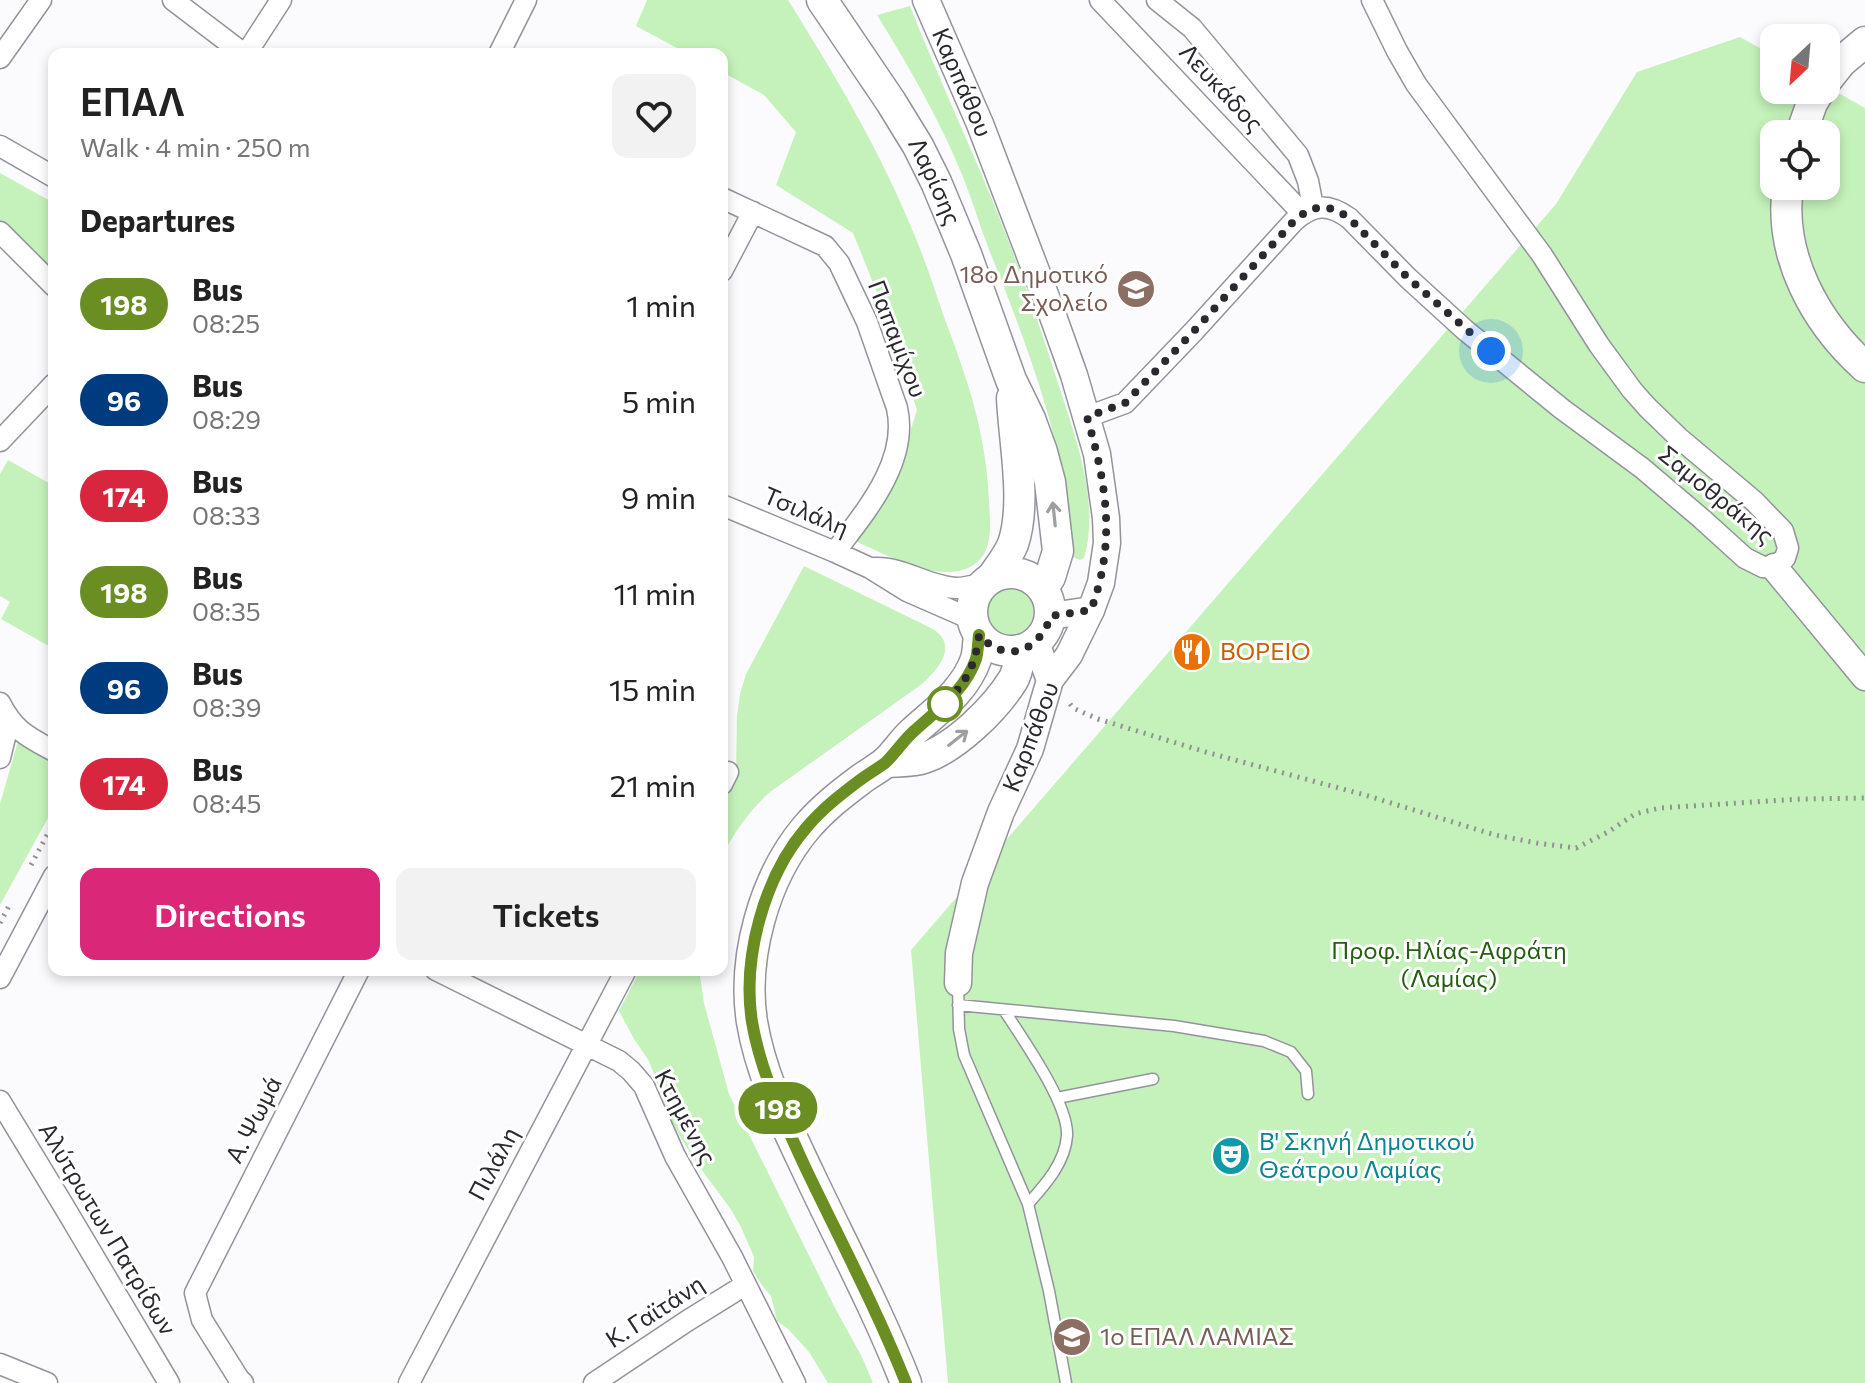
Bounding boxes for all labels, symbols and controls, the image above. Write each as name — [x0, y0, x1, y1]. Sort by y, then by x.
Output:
street label: Καρπάθου — [927, 23, 999, 140]
north arrow — [1760, 24, 1840, 104]
map controls — [1760, 24, 1840, 200]
street label: Λευκάδος — [1174, 37, 1270, 137]
button: heart — [612, 74, 696, 158]
text: ΕΠΑΛ — [80, 77, 185, 124]
button: locate — [1760, 120, 1840, 200]
text: Walk · 4 min · 250 m — [80, 131, 310, 162]
street label: Λαρίσης — [903, 132, 968, 229]
text: Departures — [80, 201, 235, 238]
place label: 18ο Δημοτικό Σχολείο — [959, 259, 1108, 316]
school or university icon: 18ο Δημοτικό Σχολείο — [1115, 268, 1157, 310]
text: Bus — [192, 270, 243, 307]
street label: Παπαμίχου — [863, 276, 934, 401]
text: 1 min — [626, 286, 696, 323]
text: 198 — [100, 287, 148, 321]
text: 08:25 — [192, 307, 260, 338]
your location — [1471, 331, 1511, 371]
text: Bus — [192, 366, 243, 403]
text: 5 min — [622, 382, 696, 419]
text: 96 — [107, 383, 141, 417]
text: 08:29 — [192, 403, 261, 434]
street label: Σαμοθράκης — [1653, 439, 1780, 549]
text: Bus — [192, 462, 243, 499]
text: 9 min — [621, 478, 696, 515]
text: 174 — [102, 479, 146, 513]
street label: Τσιλάλη — [760, 480, 854, 541]
text: 08:33 — [192, 499, 260, 530]
one-way arrow — [1047, 501, 1062, 528]
text: Bus — [192, 558, 243, 595]
text: 11 min — [614, 574, 696, 611]
text: 198 — [100, 575, 148, 609]
text: 08:35 — [192, 595, 261, 626]
restaurant icon: ΒΟΡΕΙΟ — [1171, 631, 1213, 673]
place label: ΒΟΡΕΙΟ — [1220, 636, 1311, 665]
text: Bus — [192, 654, 243, 691]
text: 15 min — [609, 670, 696, 707]
text: 96 — [107, 671, 141, 705]
street label: Καρπάθου — [995, 677, 1064, 796]
unlabelled marker — [928, 687, 962, 721]
text: 08:39 — [192, 691, 262, 722]
one-way arrow — [947, 729, 968, 746]
text: Bus — [192, 750, 243, 787]
text: 21 min — [610, 766, 696, 803]
text: 174 — [102, 767, 146, 801]
text: 08:45 — [192, 787, 261, 818]
button: Directions — [80, 868, 380, 960]
button: Tickets — [396, 868, 696, 960]
park label: Προφ. Ηλίας-Αφράτη (Λαμίας) — [1331, 935, 1567, 992]
street label: Κτημένης — [649, 1064, 723, 1169]
street label: Α. Ψωμά — [218, 1071, 287, 1168]
line badge: 198 — [732, 1082, 824, 1134]
text: 198 — [754, 1091, 802, 1125]
street label: Αλύτρωτων Πατρίδων — [33, 1117, 183, 1340]
street label: Πιλάλη — [461, 1122, 524, 1205]
place label: Β' Σκηνή Δημοτικού Θεάτρου Λαμίας — [1259, 1126, 1475, 1183]
theatre icon: Β' Σκηνή Δημοτικού Θεάτρου Λαμίας — [1210, 1135, 1252, 1177]
street label: Κ. Γαϊτάνη — [600, 1268, 709, 1353]
school or university icon: 1ο ΕΠΑΛ ΛΑΜΙΑΣ — [1051, 1316, 1093, 1358]
place label: 1ο ΕΠΑΛ ΛΑΜΙΑΣ — [1100, 1321, 1294, 1350]

